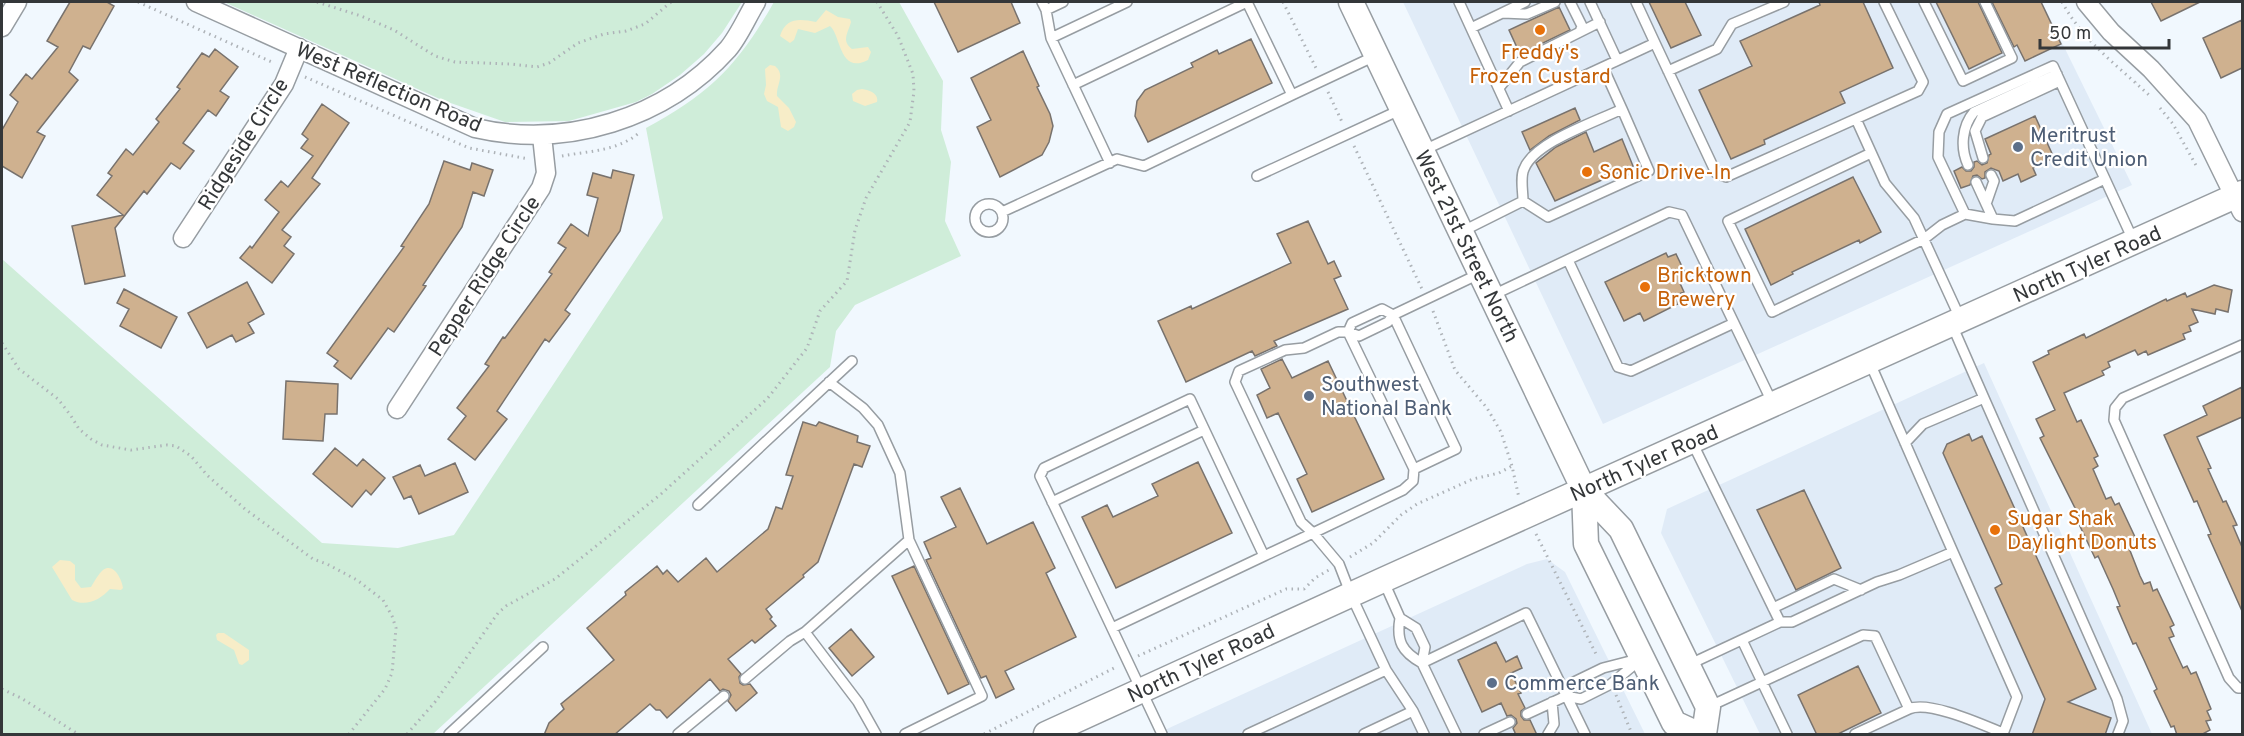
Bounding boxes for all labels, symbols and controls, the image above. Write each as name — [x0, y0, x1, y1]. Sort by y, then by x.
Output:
scale bar — [2040, 12, 2169, 50]
marker: Freddy's Frozen Custard — [1533, 23, 1547, 37]
text: 50 m — [2049, 23, 2091, 46]
street label: West Reflection Road — [291, 37, 485, 140]
place label: Freddy's Frozen Custard — [1469, 40, 1611, 91]
street label: Ridgeside Circle — [193, 74, 296, 216]
place label: Meritrust Credit Union — [2030, 123, 2148, 174]
marker: Meritrust Credit Union — [2011, 140, 2025, 154]
street label: West 21st Street North — [1407, 146, 1524, 347]
place label: Sonic Drive-In — [1599, 160, 1731, 187]
marker: Sonic Drive-In — [1580, 165, 1594, 179]
street label: Pepper Ridge Circle — [423, 191, 547, 362]
street label: North Tyler Road — [2009, 221, 2166, 310]
place label: Bricktown Brewery — [1657, 263, 1752, 314]
marker: Bricktown Brewery — [1638, 280, 1652, 294]
place label: Southwest National Bank — [1321, 372, 1452, 423]
marker: Southwest National Bank — [1302, 389, 1316, 403]
street label: North Tyler Road — [1566, 420, 1723, 509]
place label: Sugar Shak Daylight Donuts — [2007, 506, 2157, 557]
marker: Sugar Shak Daylight Donuts — [1988, 523, 2002, 537]
street label: North Tyler Road — [1124, 618, 1280, 710]
place label: Commerce Bank — [1504, 671, 1660, 698]
marker: Commerce Bank — [1485, 676, 1499, 690]

